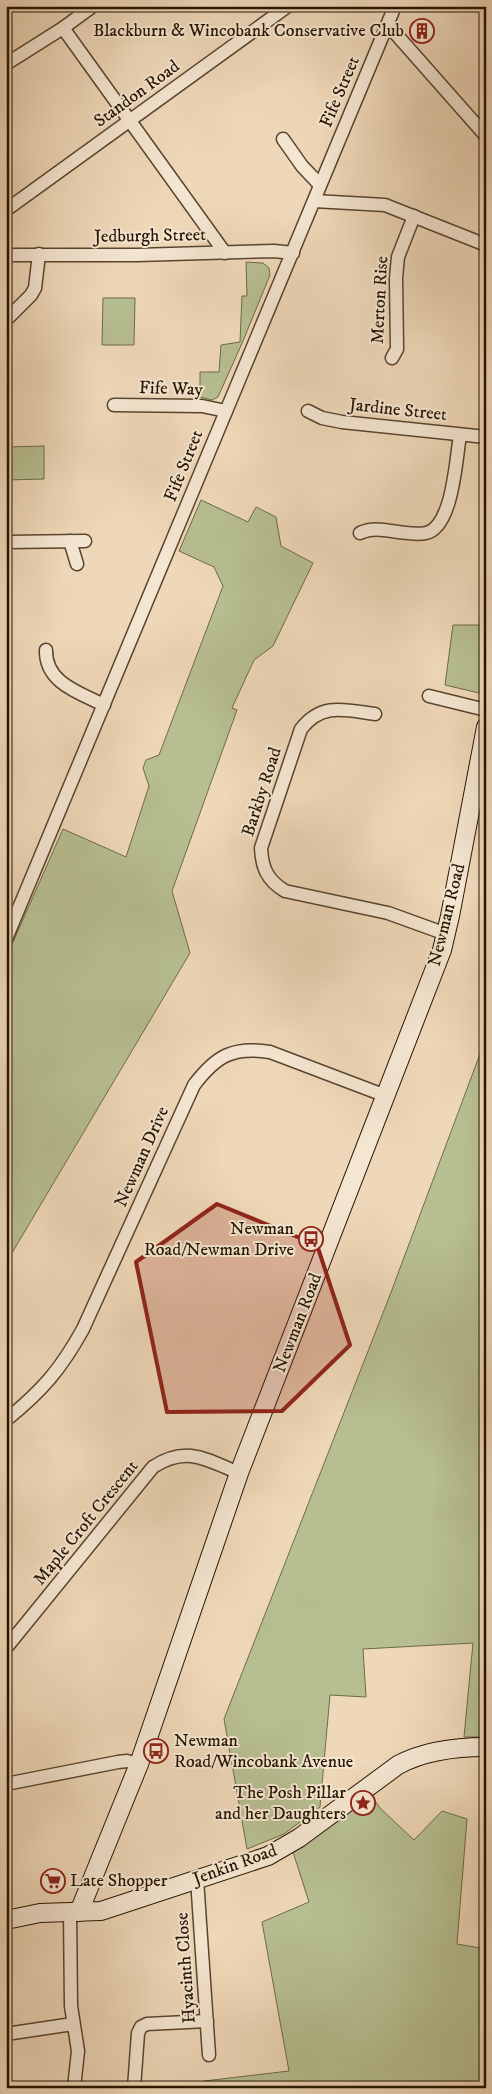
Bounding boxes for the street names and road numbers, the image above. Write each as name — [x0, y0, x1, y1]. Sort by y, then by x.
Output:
street label: Fife Street — [315, 53, 365, 131]
street label: Standon Road — [90, 56, 184, 132]
street label: Jedburgh Street — [92, 224, 206, 248]
street label: Merton Rise — [367, 255, 393, 345]
street label: Fife Way — [139, 377, 204, 401]
street label: Jardine Street — [346, 394, 448, 426]
street label: Fife Street — [160, 427, 208, 505]
street label: Barkby Road — [237, 745, 287, 839]
street label: Newman Road — [424, 861, 470, 969]
street label: Newman Drive — [110, 1103, 174, 1211]
street label: Newman Road — [269, 1270, 327, 1376]
street label: Maple Croft Crescent — [29, 1456, 143, 1590]
street label: Jenkin Road — [188, 1840, 280, 1891]
street label: Hyacinth Close — [171, 1912, 201, 2024]

